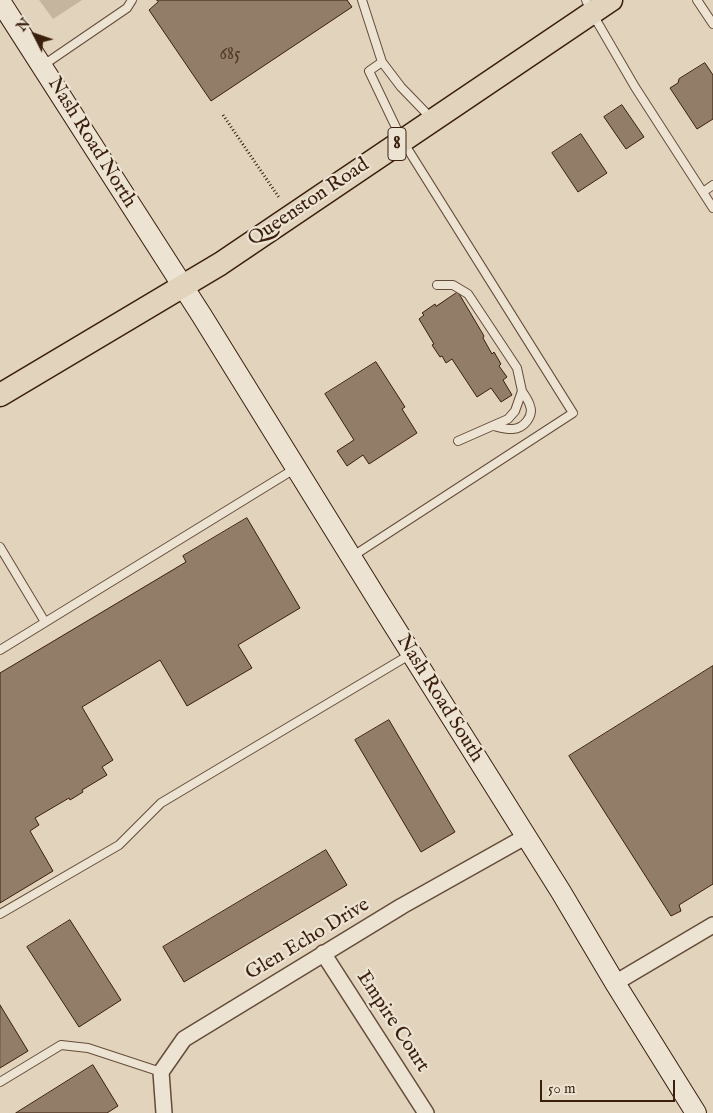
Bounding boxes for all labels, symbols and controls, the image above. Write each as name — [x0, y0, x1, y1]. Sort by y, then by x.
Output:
north arrow — [10, 10, 60, 60]
text: N — [13, 15, 34, 36]
house number: 685 — [219, 44, 241, 66]
street label: Nash Road North — [41, 73, 141, 213]
road number: 8 — [388, 128, 406, 160]
street label: Queenston Road — [244, 154, 374, 252]
street label: Nash Road South — [390, 631, 488, 767]
street label: Glen Echo Drive — [242, 894, 374, 986]
street label: Empire Court — [350, 967, 434, 1077]
scale bar — [543, 1070, 678, 1102]
text: 50 m — [548, 1079, 576, 1098]

